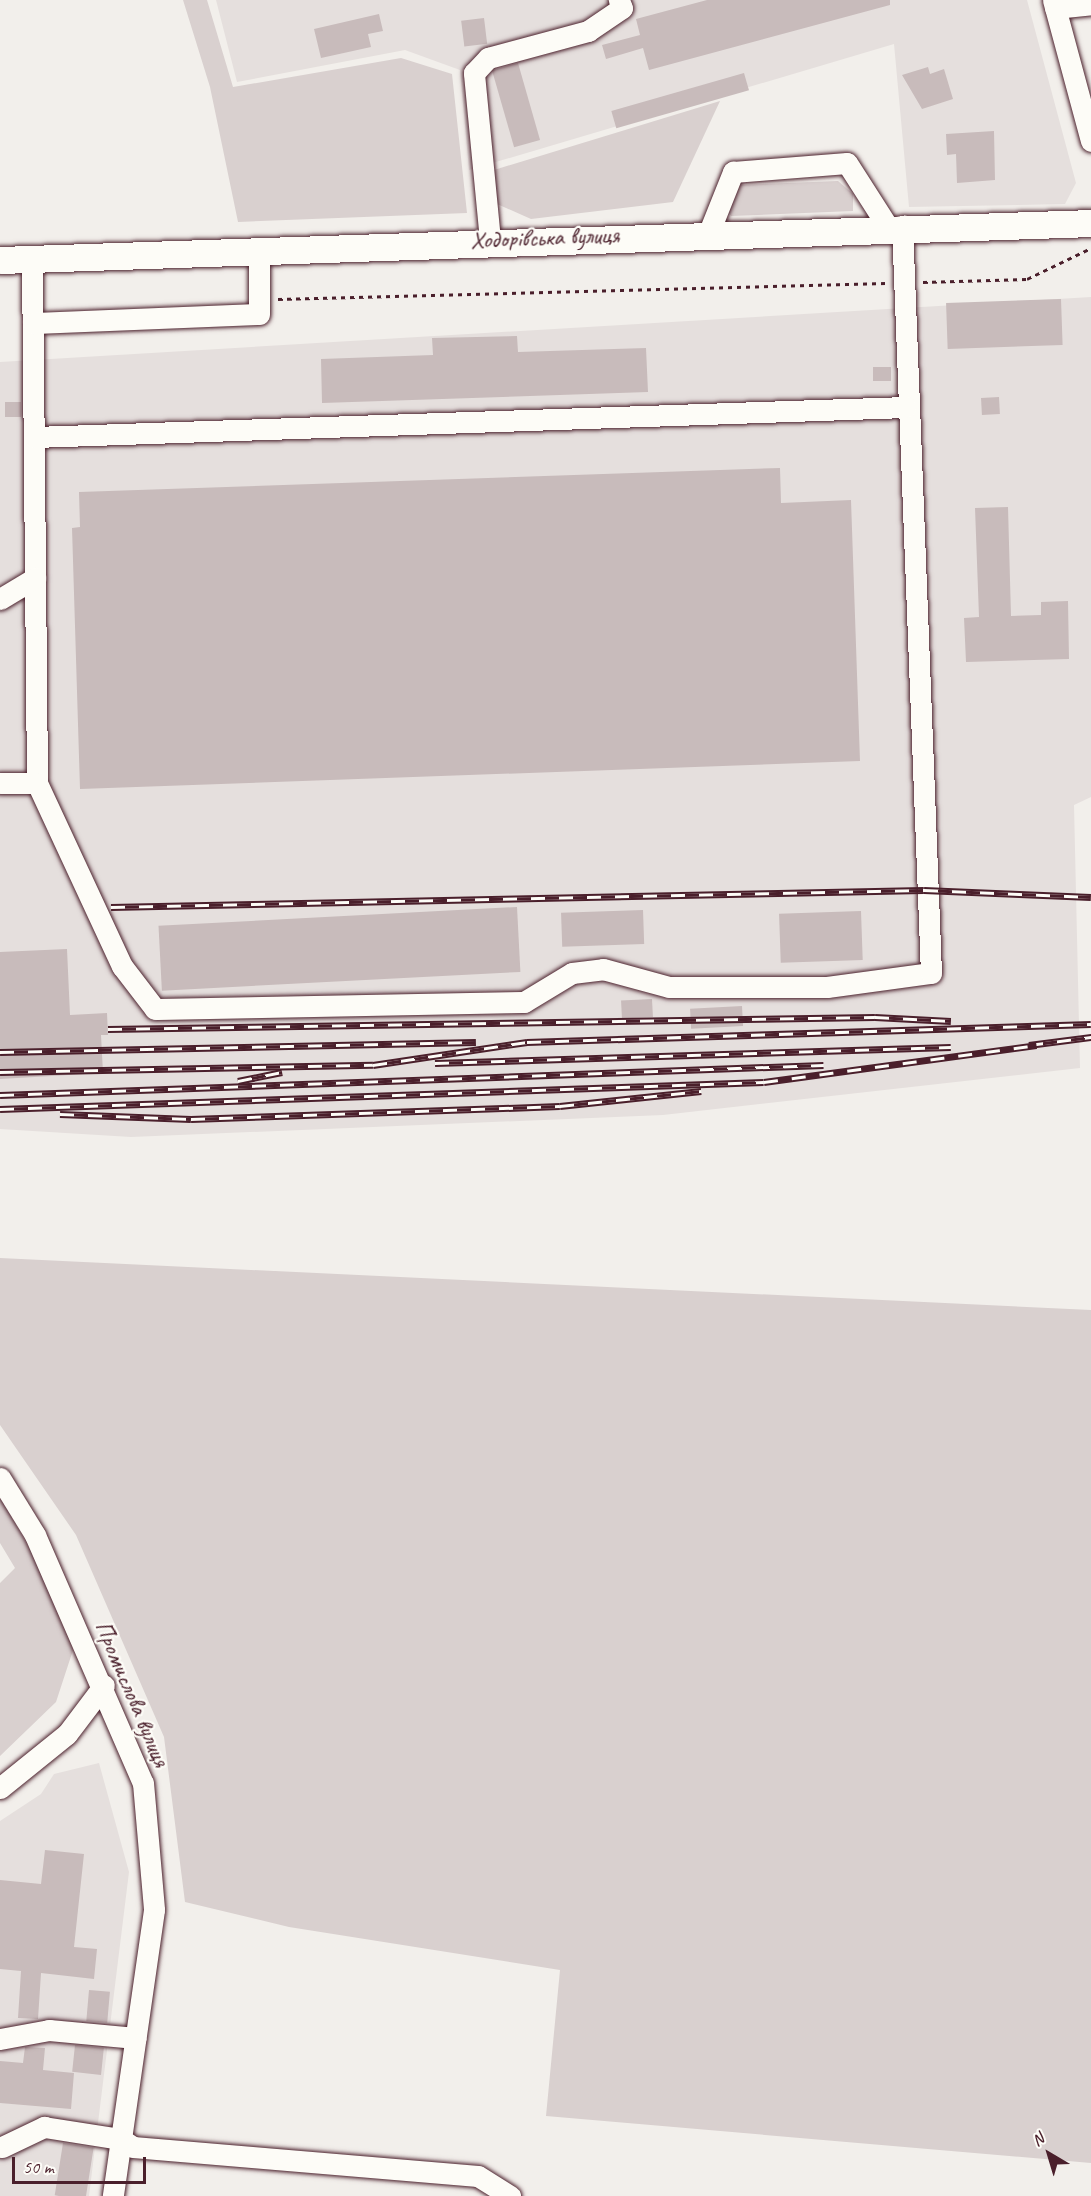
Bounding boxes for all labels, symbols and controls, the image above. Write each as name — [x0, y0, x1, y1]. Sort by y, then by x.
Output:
street label: Ходорівська вулиця — [470, 221, 620, 255]
street label: Промислова вулиця — [88, 1616, 176, 1772]
north arrow — [1019, 2124, 1079, 2184]
text: N — [1028, 2129, 1048, 2151]
scale bar — [15, 2145, 148, 2183]
text: 50 m — [23, 2156, 54, 2178]

